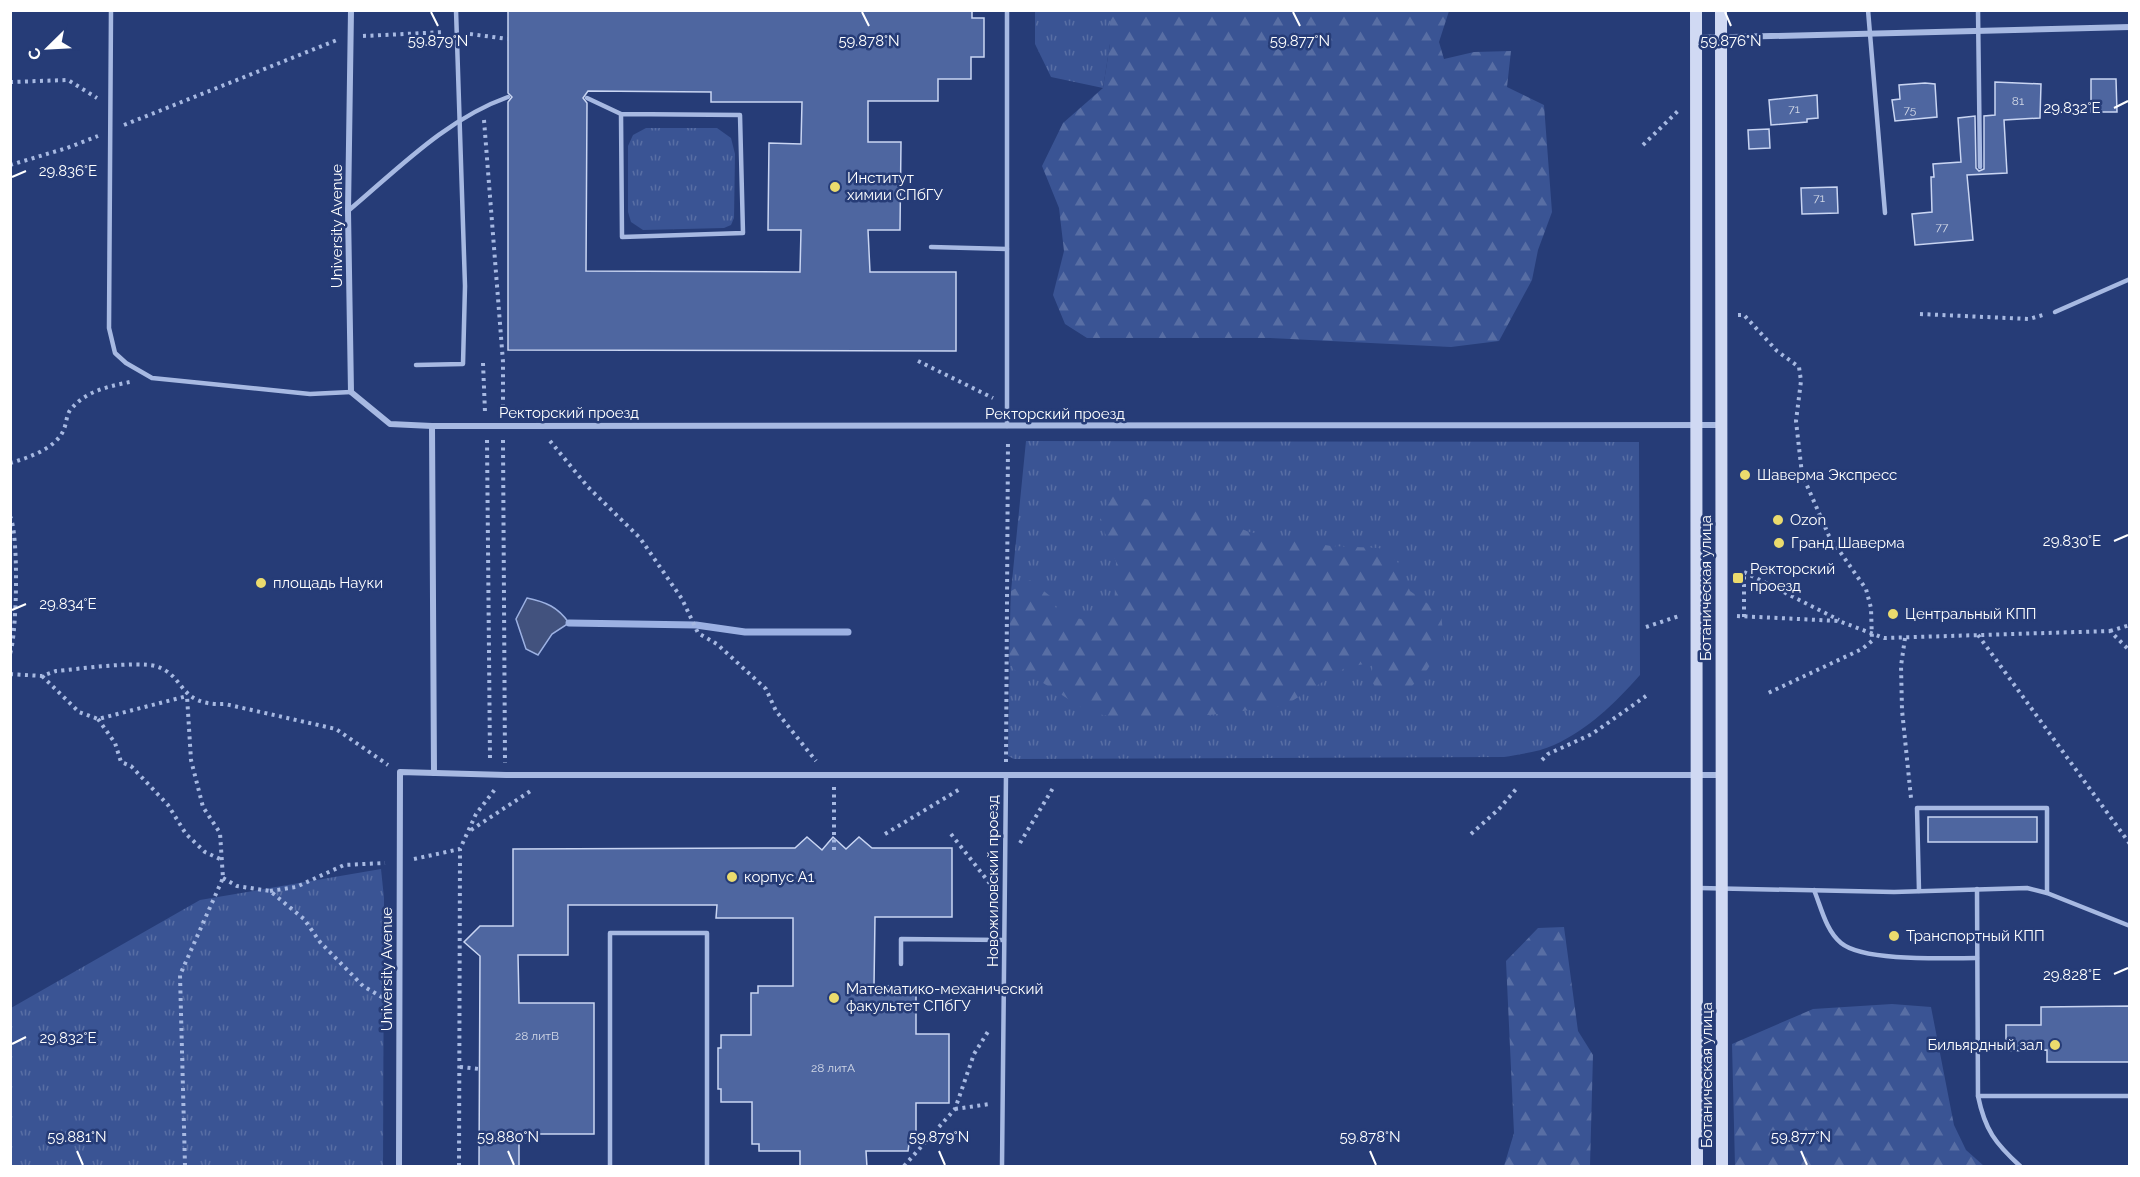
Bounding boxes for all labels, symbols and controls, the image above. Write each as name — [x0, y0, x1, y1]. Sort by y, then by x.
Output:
north arrow — [18, 18, 78, 78]
text: 59.879°N — [408, 32, 468, 50]
text: 59.878°N — [838, 32, 900, 50]
text: 59.877°N — [1270, 32, 1330, 50]
text: 59.876°N — [1700, 32, 1762, 50]
text: С — [24, 45, 46, 63]
house number: 81 — [2012, 94, 2024, 108]
text: 29.832°E — [2043, 99, 2101, 117]
house number: 71 — [1788, 102, 1800, 116]
house number: 75 — [1904, 103, 1917, 117]
text: 29.836°E — [39, 162, 97, 180]
street label: University Avenue — [328, 164, 346, 288]
place label: Институт химии СПбГУ — [847, 169, 943, 204]
marker: Институт химии СПбГУ — [828, 180, 842, 194]
house number: 71 — [1813, 191, 1825, 205]
house number: 77 — [1936, 220, 1949, 234]
street label: Ректорский проезд — [499, 404, 639, 422]
street label: Ректорский проезд — [985, 405, 1125, 423]
place label: Шаверма Экспресс — [1757, 466, 1897, 484]
marker: Шаверма Экспресс — [1738, 468, 1752, 482]
place label: Ozon — [1790, 511, 1826, 529]
marker: Ozon — [1771, 513, 1785, 527]
street label: Ботаническая улица — [1697, 515, 1715, 661]
text: 29.830°E — [2043, 532, 2101, 550]
place label: Гранд Шаверма — [1791, 534, 1905, 552]
marker: Гранд Шаверма — [1772, 536, 1786, 550]
place label: Ректорский проезд — [1750, 560, 1835, 595]
marker: Ректорский проезд — [1731, 571, 1745, 585]
place label: площадь Науки — [273, 574, 383, 592]
marker: площадь Науки — [254, 576, 268, 590]
text: 29.834°E — [39, 595, 97, 613]
place label: Центральный КПП — [1905, 605, 2037, 623]
marker: Центральный КПП — [1886, 607, 1900, 621]
street label: Новожиловский проезд — [984, 795, 1002, 967]
place label: корпус А1 — [744, 868, 815, 886]
marker: корпус А1 — [725, 870, 739, 884]
street label: University Avenue — [378, 907, 396, 1031]
place label: Транспортный КПП — [1906, 927, 2045, 945]
marker: Транспортный КПП — [1887, 929, 1901, 943]
text: 29.828°E — [2043, 966, 2101, 984]
place label: Математико-механический факультет СПбГУ — [846, 980, 1043, 1015]
marker: Математико-механический факультет СПбГУ — [827, 991, 841, 1005]
street label: Ботаническая улица — [1698, 1002, 1716, 1148]
text: 29.832°E — [39, 1029, 97, 1047]
house number: 28 литВ — [515, 1029, 559, 1043]
place label: Бильярдный зал — [1927, 1036, 2043, 1054]
marker: Бильярдный зал — [2048, 1038, 2062, 1052]
house number: 28 литА — [811, 1061, 855, 1075]
text: 59.881°N — [47, 1128, 107, 1146]
text: 59.880°N — [477, 1128, 539, 1146]
text: 59.879°N — [909, 1128, 969, 1146]
text: 59.878°N — [1339, 1128, 1401, 1146]
text: 59.877°N — [1771, 1128, 1831, 1146]

